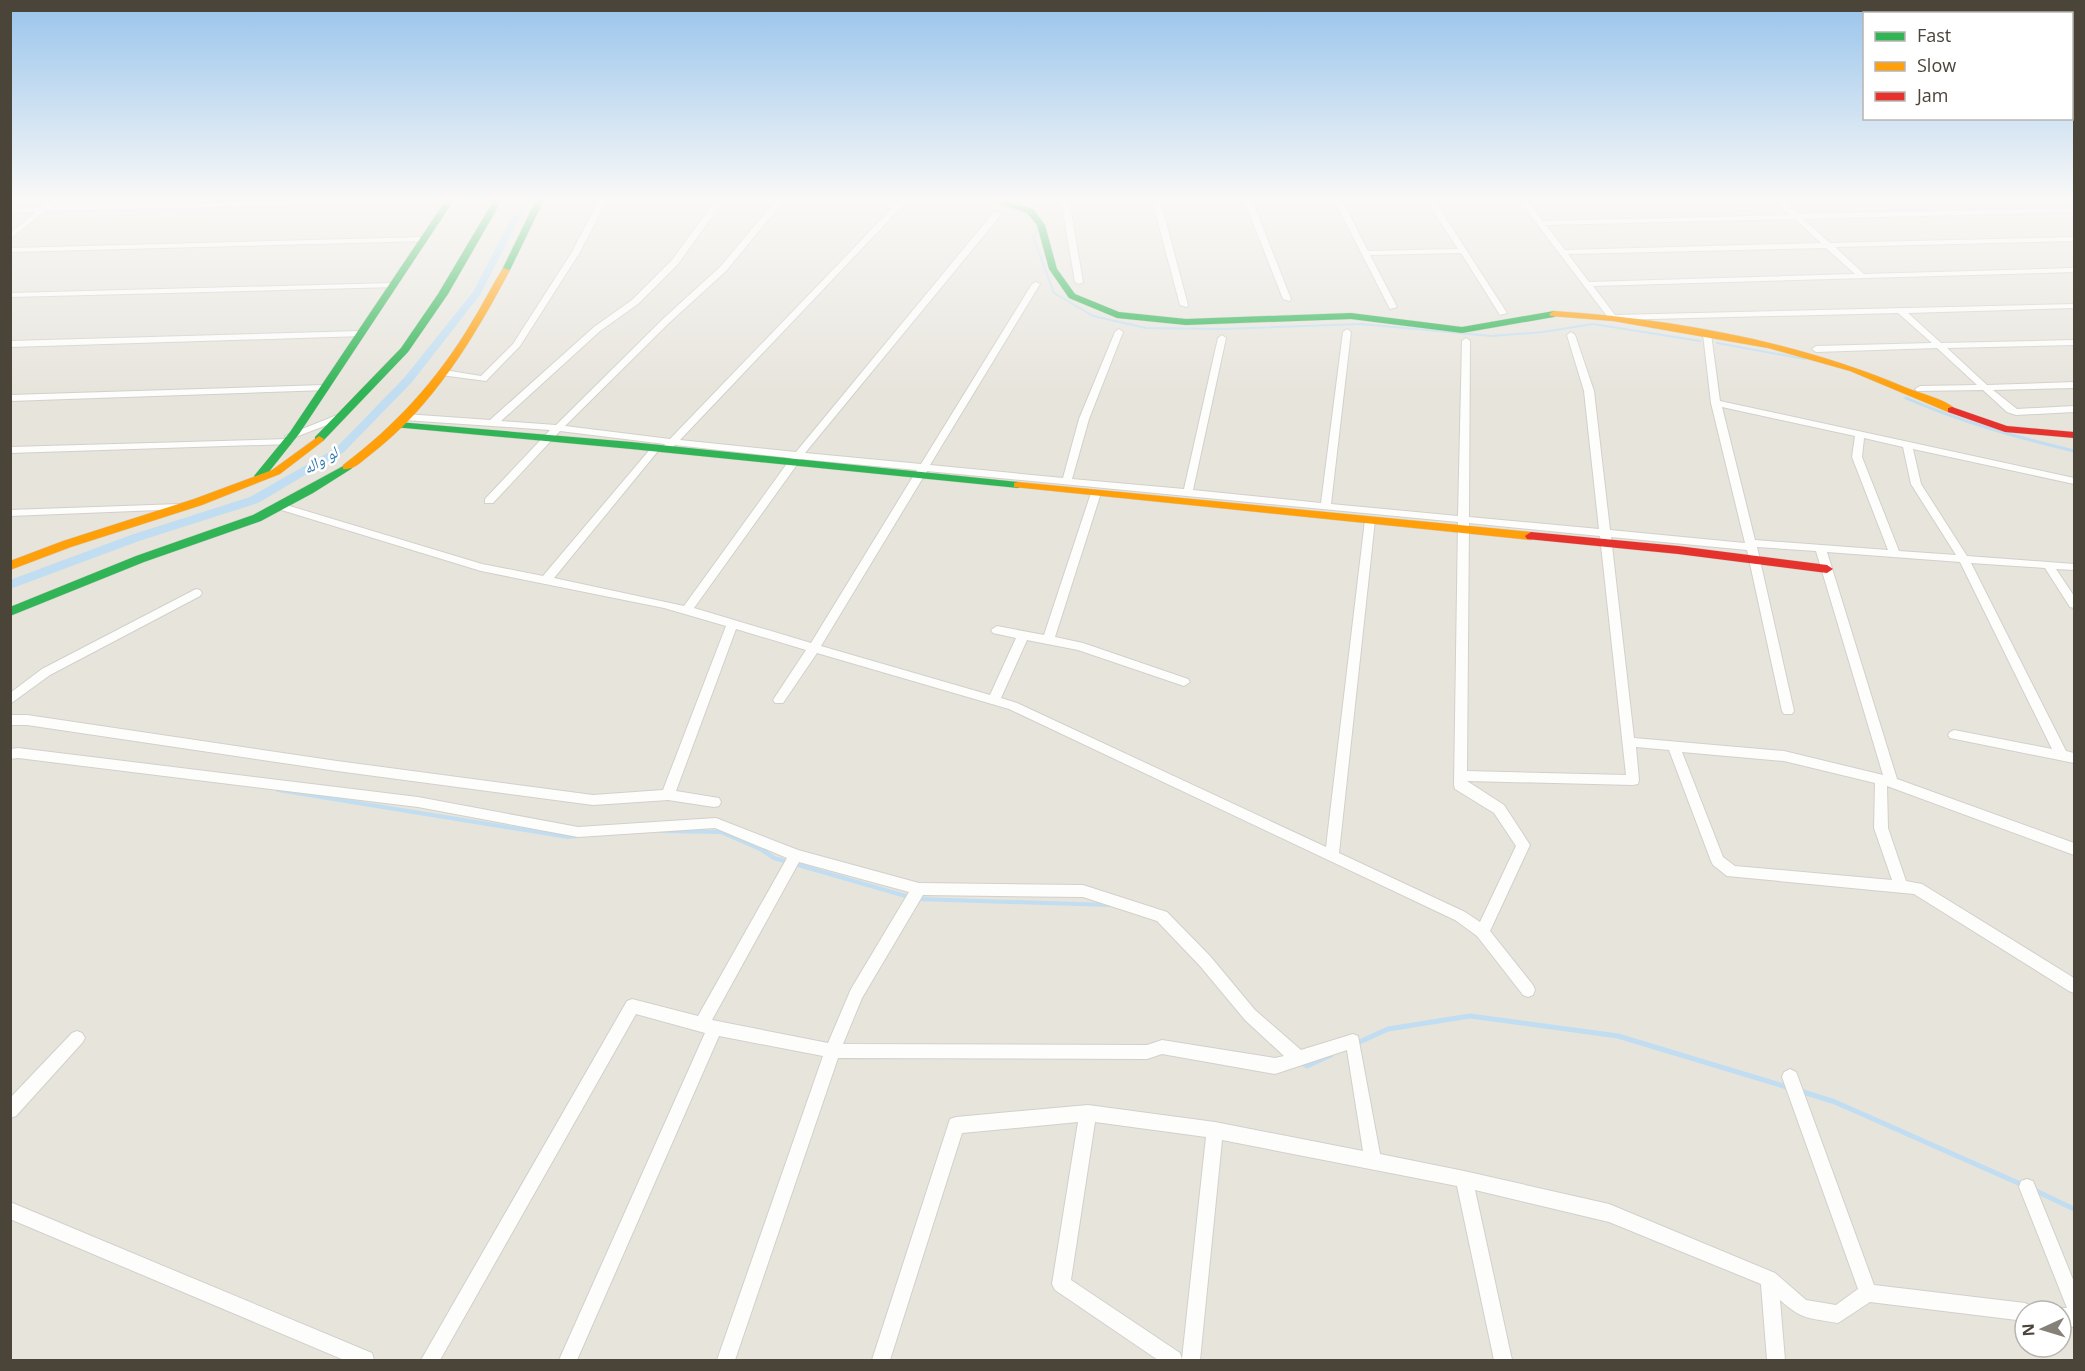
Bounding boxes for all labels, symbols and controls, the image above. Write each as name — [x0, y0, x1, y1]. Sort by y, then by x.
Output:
legend — [1863, 12, 2073, 120]
text: Fast — [1917, 23, 1951, 47]
text: Slow — [1917, 53, 1956, 77]
text: Jam — [1915, 83, 1949, 107]
water label: لو واله — [298, 440, 343, 479]
north arrow — [2013, 1299, 2073, 1359]
text: N — [2017, 1323, 2039, 1337]

